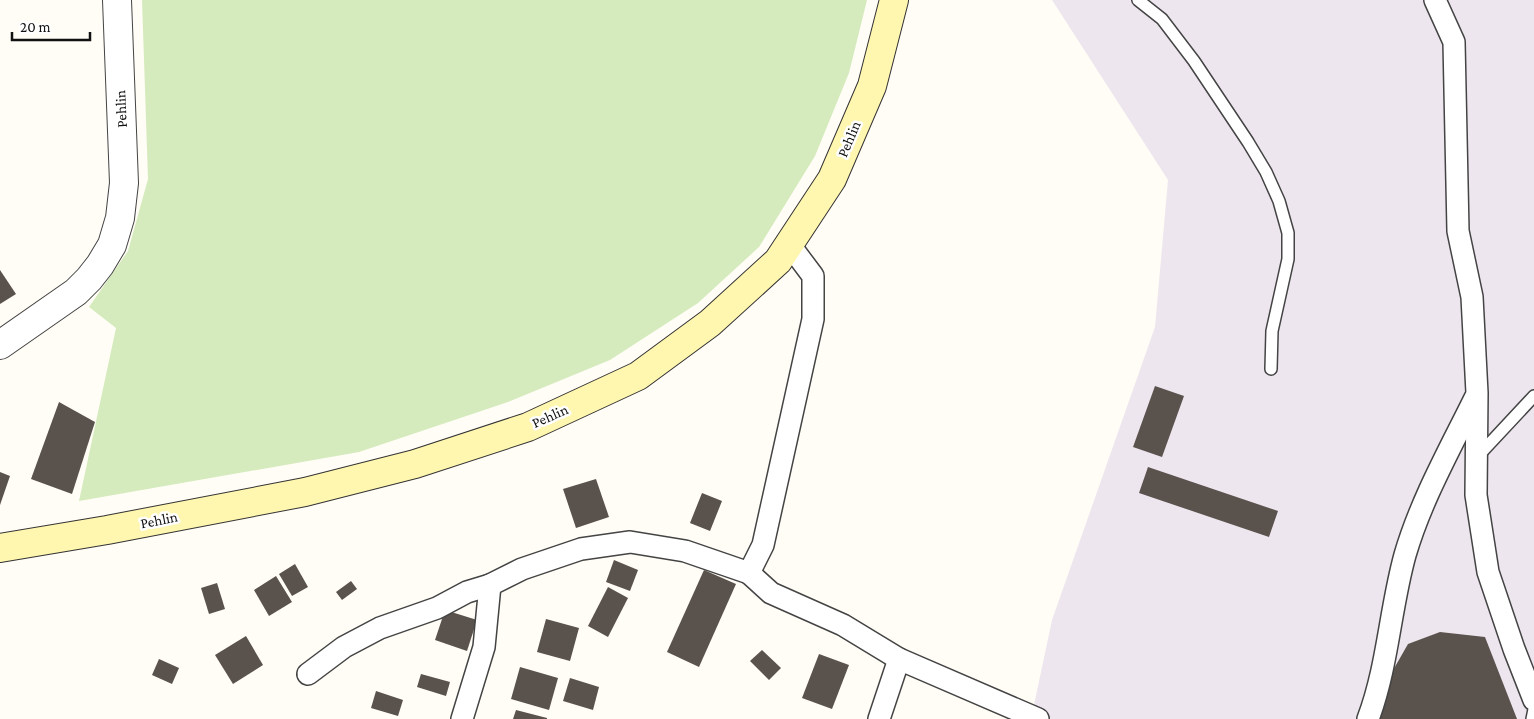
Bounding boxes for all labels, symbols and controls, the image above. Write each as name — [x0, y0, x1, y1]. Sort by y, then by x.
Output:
scale bar — [12, 10, 90, 42]
text: 20 m — [20, 19, 51, 35]
street label: Pehlin — [112, 90, 130, 128]
street label: Pehlin — [834, 118, 864, 160]
street label: Pehlin — [529, 401, 571, 431]
street label: Pehlin — [139, 509, 179, 531]

